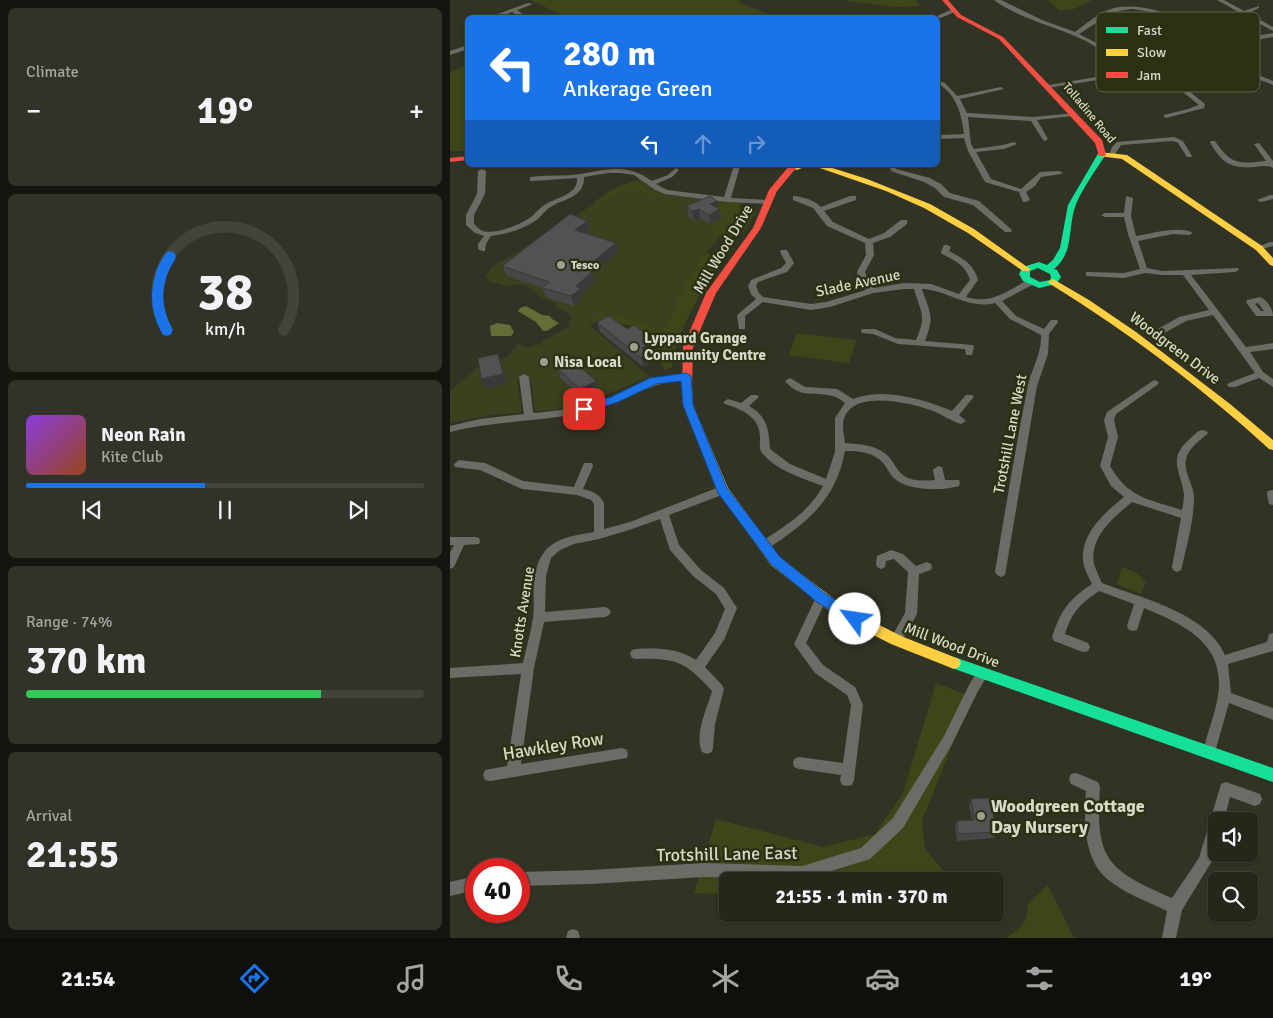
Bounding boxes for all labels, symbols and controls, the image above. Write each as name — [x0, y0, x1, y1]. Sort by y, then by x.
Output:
legend — [1096, 12, 1260, 92]
text: Fast — [1137, 22, 1162, 39]
text: 280 m — [563, 32, 656, 75]
icon: left — [480, 35, 545, 100]
text: Slow — [1137, 44, 1166, 61]
text: Climate — [26, 62, 79, 82]
text: Jam — [1137, 67, 1161, 84]
text: Ankerage Green — [563, 75, 712, 102]
street label: Tolladine Road — [1059, 80, 1119, 146]
text: 19° — [197, 87, 253, 134]
text: − — [26, 94, 41, 128]
text: + — [409, 94, 424, 128]
icon: left — [636, 130, 664, 158]
icon: ahead — [689, 130, 717, 158]
icon: right — [742, 130, 770, 158]
street label: Mill Wood Drive — [689, 201, 757, 297]
place label: Tesco — [571, 258, 599, 273]
marker: Tesco — [555, 259, 567, 271]
text: 38 — [197, 260, 253, 324]
street label: Slade Avenue — [814, 265, 902, 301]
street label: Woodgreen Drive — [1126, 308, 1224, 388]
text: km/h — [205, 318, 245, 340]
place label: Lyppard Grange Community Centre — [644, 329, 766, 364]
marker: Lyppard Grange Community Centre — [628, 341, 640, 353]
place label: Nisa Local — [554, 353, 622, 371]
marker: Nisa Local — [538, 356, 550, 368]
street label: Trotshill Lane West — [990, 373, 1030, 495]
pin — [563, 388, 605, 430]
icon: arrive — [570, 395, 598, 423]
text: Neon Rain — [101, 423, 186, 447]
text: Kite Club — [101, 447, 163, 467]
icon: previous — [78, 496, 106, 524]
icon: pause — [211, 496, 239, 524]
icon: next — [344, 496, 372, 524]
street label: Knotts Avenue — [506, 565, 538, 659]
position arrow — [828, 592, 880, 644]
text: Range · 74% — [26, 612, 112, 632]
street label: Mill Wood Drive — [902, 619, 1002, 671]
text: 370 km — [26, 637, 147, 684]
street label: Hawkley Row — [501, 727, 605, 765]
place label: Woodgreen Cottage Day Nursery — [991, 795, 1145, 838]
text: Arrival — [26, 806, 72, 826]
marker: Woodgreen Cottage Day Nursery — [975, 810, 987, 822]
map controls — [1208, 812, 1258, 922]
button: sound — [1208, 812, 1258, 862]
text: 21:55 — [26, 831, 119, 878]
street label: Trotshill Lane East — [656, 842, 798, 866]
speed limit sign: 40 — [465, 858, 530, 923]
button: search — [1208, 872, 1258, 922]
text: 21:55 · 1 min · 370 m — [775, 885, 948, 909]
icon: directions — [237, 961, 272, 996]
icon: music — [394, 961, 429, 996]
icon: phone — [551, 961, 586, 996]
icon: climate — [708, 961, 743, 996]
icon: car — [865, 961, 900, 996]
icon: filters — [1022, 961, 1057, 996]
text: 21:54 — [61, 965, 115, 992]
text: 19° — [1179, 965, 1212, 992]

